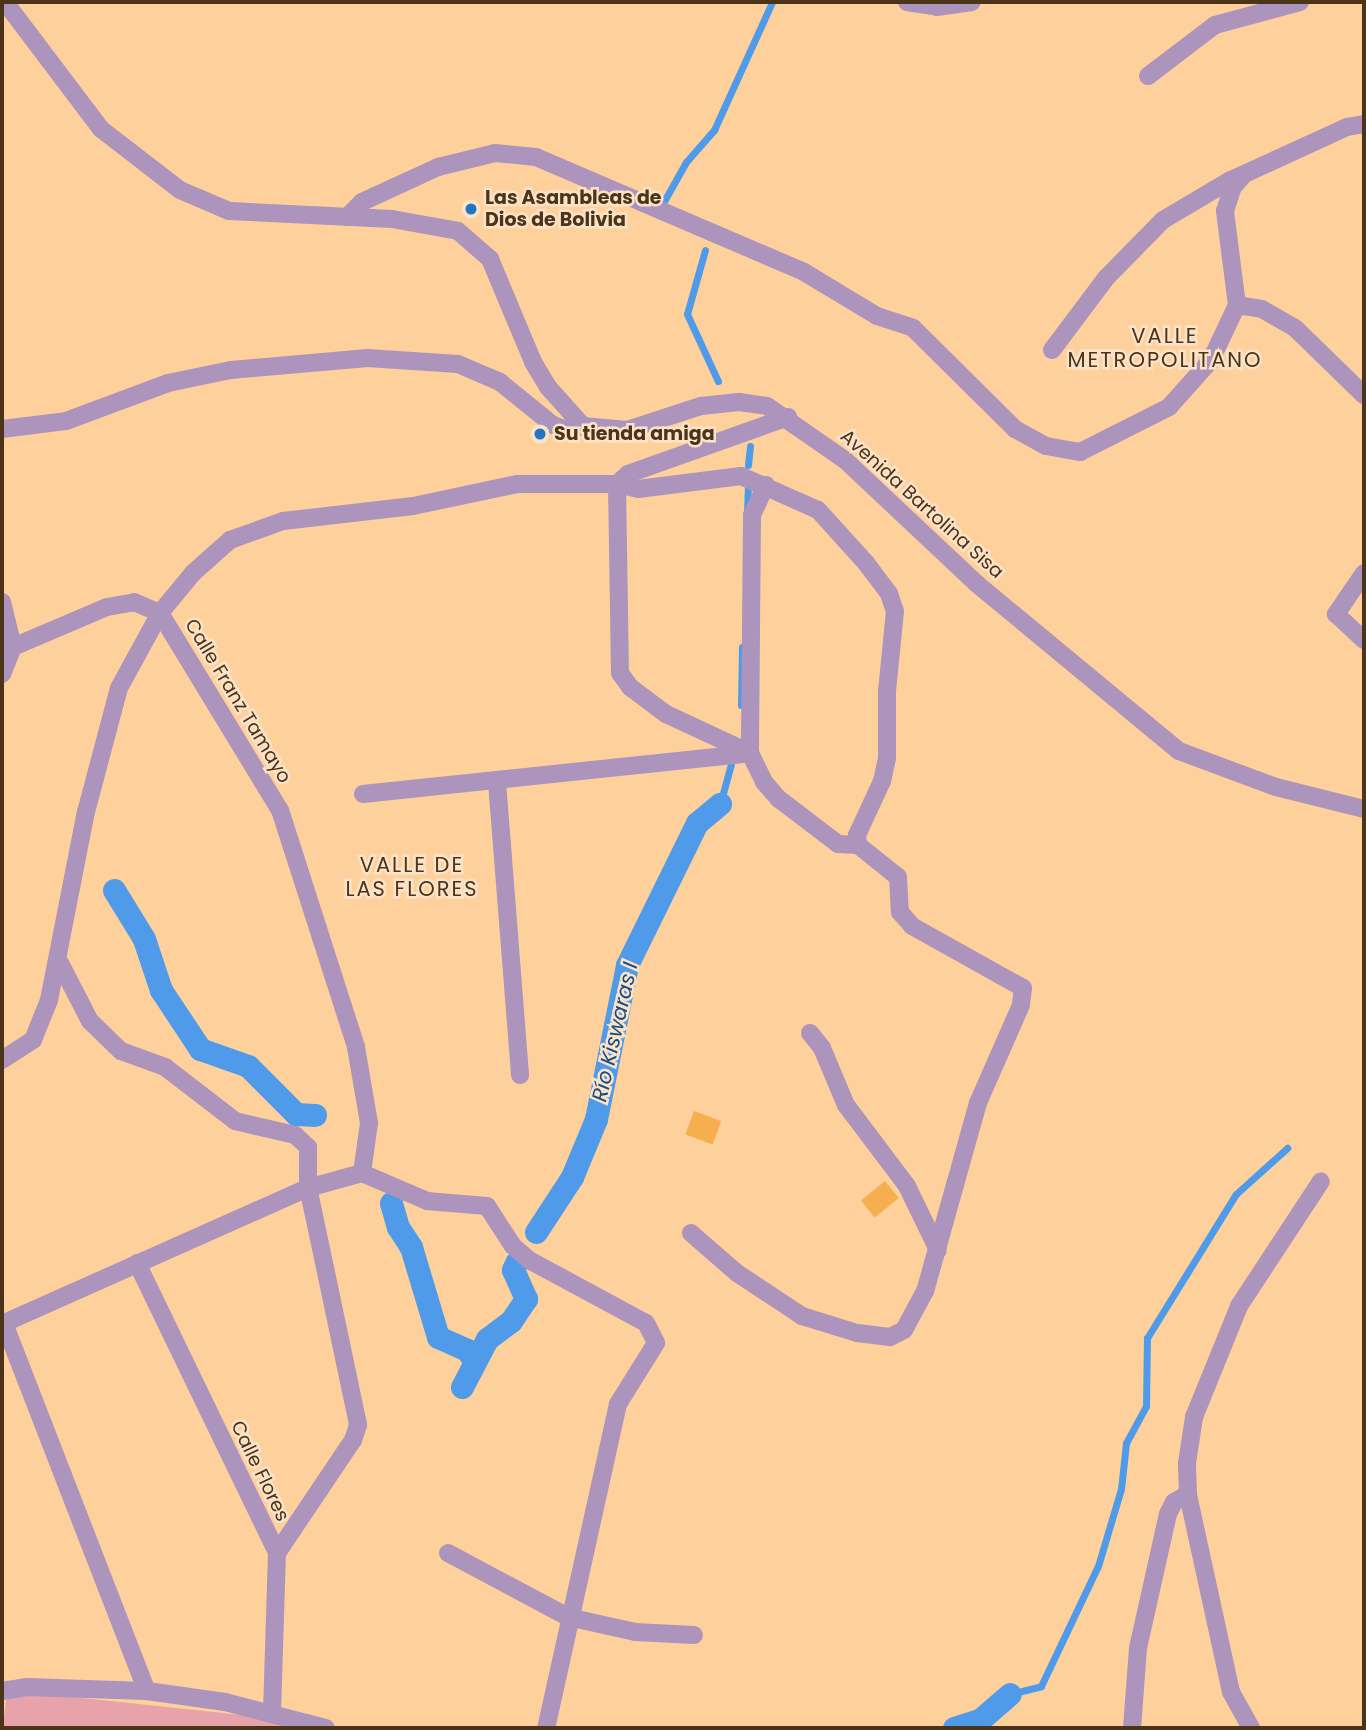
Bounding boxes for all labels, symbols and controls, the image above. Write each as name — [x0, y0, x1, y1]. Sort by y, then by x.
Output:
place label: Las Asambleas de Dios de Bolivia — [485, 187, 662, 231]
marker: Las Asambleas de Dios de Bolivia — [463, 201, 479, 217]
district label: VALLE METROPOLITANO — [1069, 323, 1261, 373]
place label: Su tienda amiga — [554, 423, 715, 445]
street label: Avenida Bartolina Sisa — [836, 425, 1008, 583]
marker: Su tienda amiga — [532, 426, 548, 442]
street label: Calle Franz Tamayo — [180, 615, 296, 787]
district label: VALLE DE LAS FLORES — [347, 852, 477, 902]
water label: Río Kiswaras I — [587, 960, 643, 1104]
street label: Calle Flores — [226, 1417, 294, 1525]

